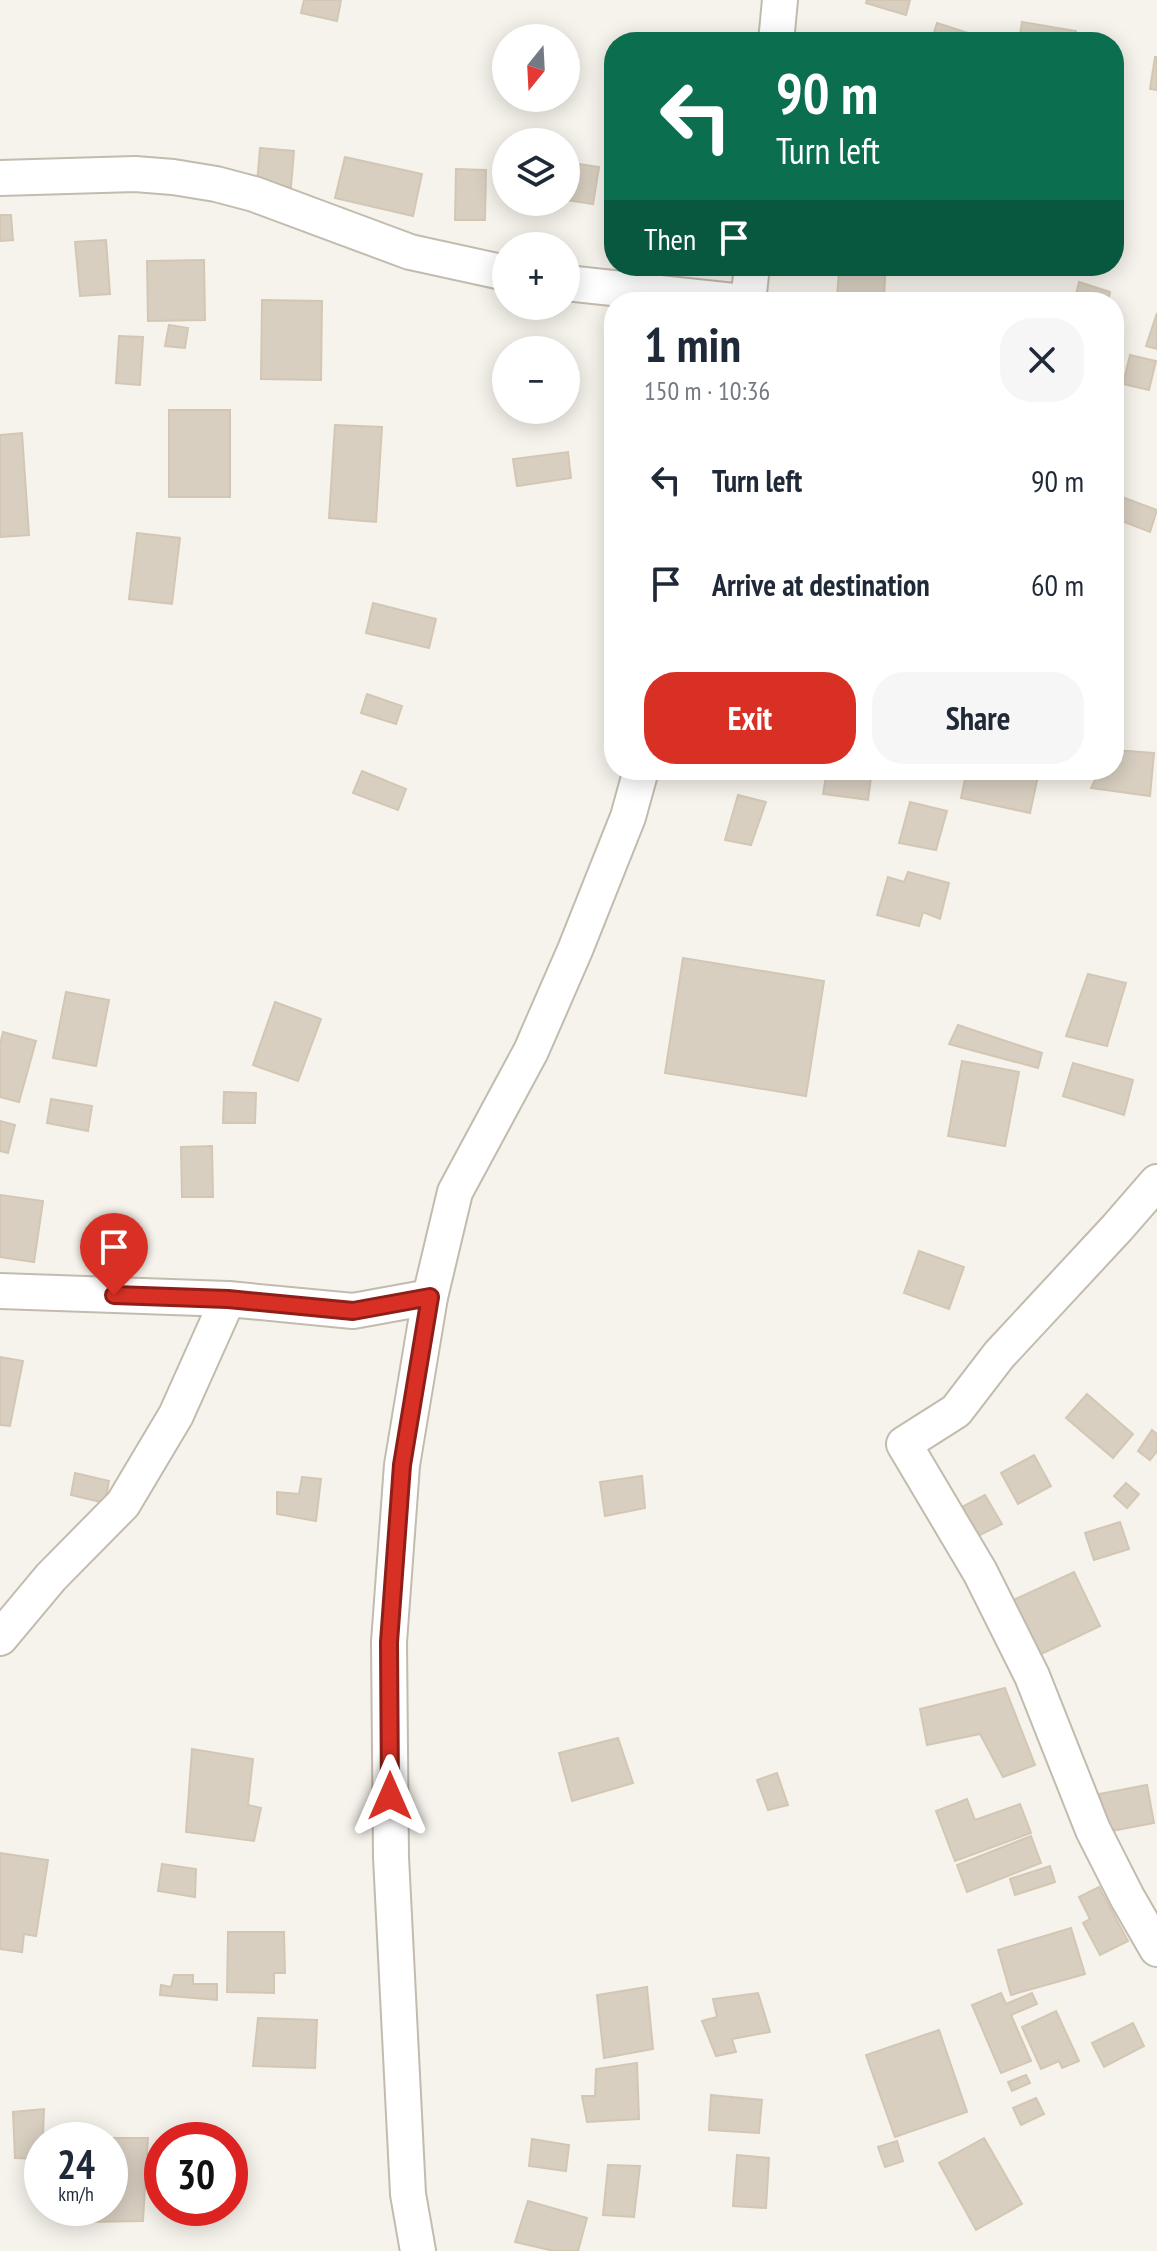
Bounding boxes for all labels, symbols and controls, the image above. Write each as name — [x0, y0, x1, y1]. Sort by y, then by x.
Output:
north arrow — [492, 24, 580, 112]
map controls — [492, 24, 580, 424]
text: 90 m — [776, 57, 878, 129]
icon: left — [644, 64, 748, 168]
text: Turn left — [776, 127, 880, 174]
button: layers — [492, 128, 580, 216]
icon: arrive — [712, 216, 756, 260]
text: Then — [644, 219, 696, 258]
button: + — [492, 232, 580, 320]
text: 1 min — [644, 313, 741, 375]
button: close — [1000, 318, 1084, 402]
button: − — [492, 336, 580, 424]
text: 150 m · 10:36 — [644, 374, 770, 407]
icon: left — [644, 458, 688, 502]
text: Turn left — [712, 461, 802, 500]
text: 90 m — [1031, 461, 1084, 500]
icon: arrive — [644, 562, 688, 606]
text: Arrive at destination — [712, 565, 930, 604]
text: 60 m — [1031, 565, 1084, 604]
button: Exit — [644, 672, 856, 764]
button: Share — [872, 672, 1084, 764]
pin — [80, 1213, 148, 1295]
icon: arrive — [92, 1225, 136, 1269]
position arrow — [348, 1754, 432, 1838]
speed limit sign: 30 — [144, 2122, 248, 2226]
text: 24 — [57, 2138, 95, 2190]
text: km/h — [58, 2181, 94, 2207]

